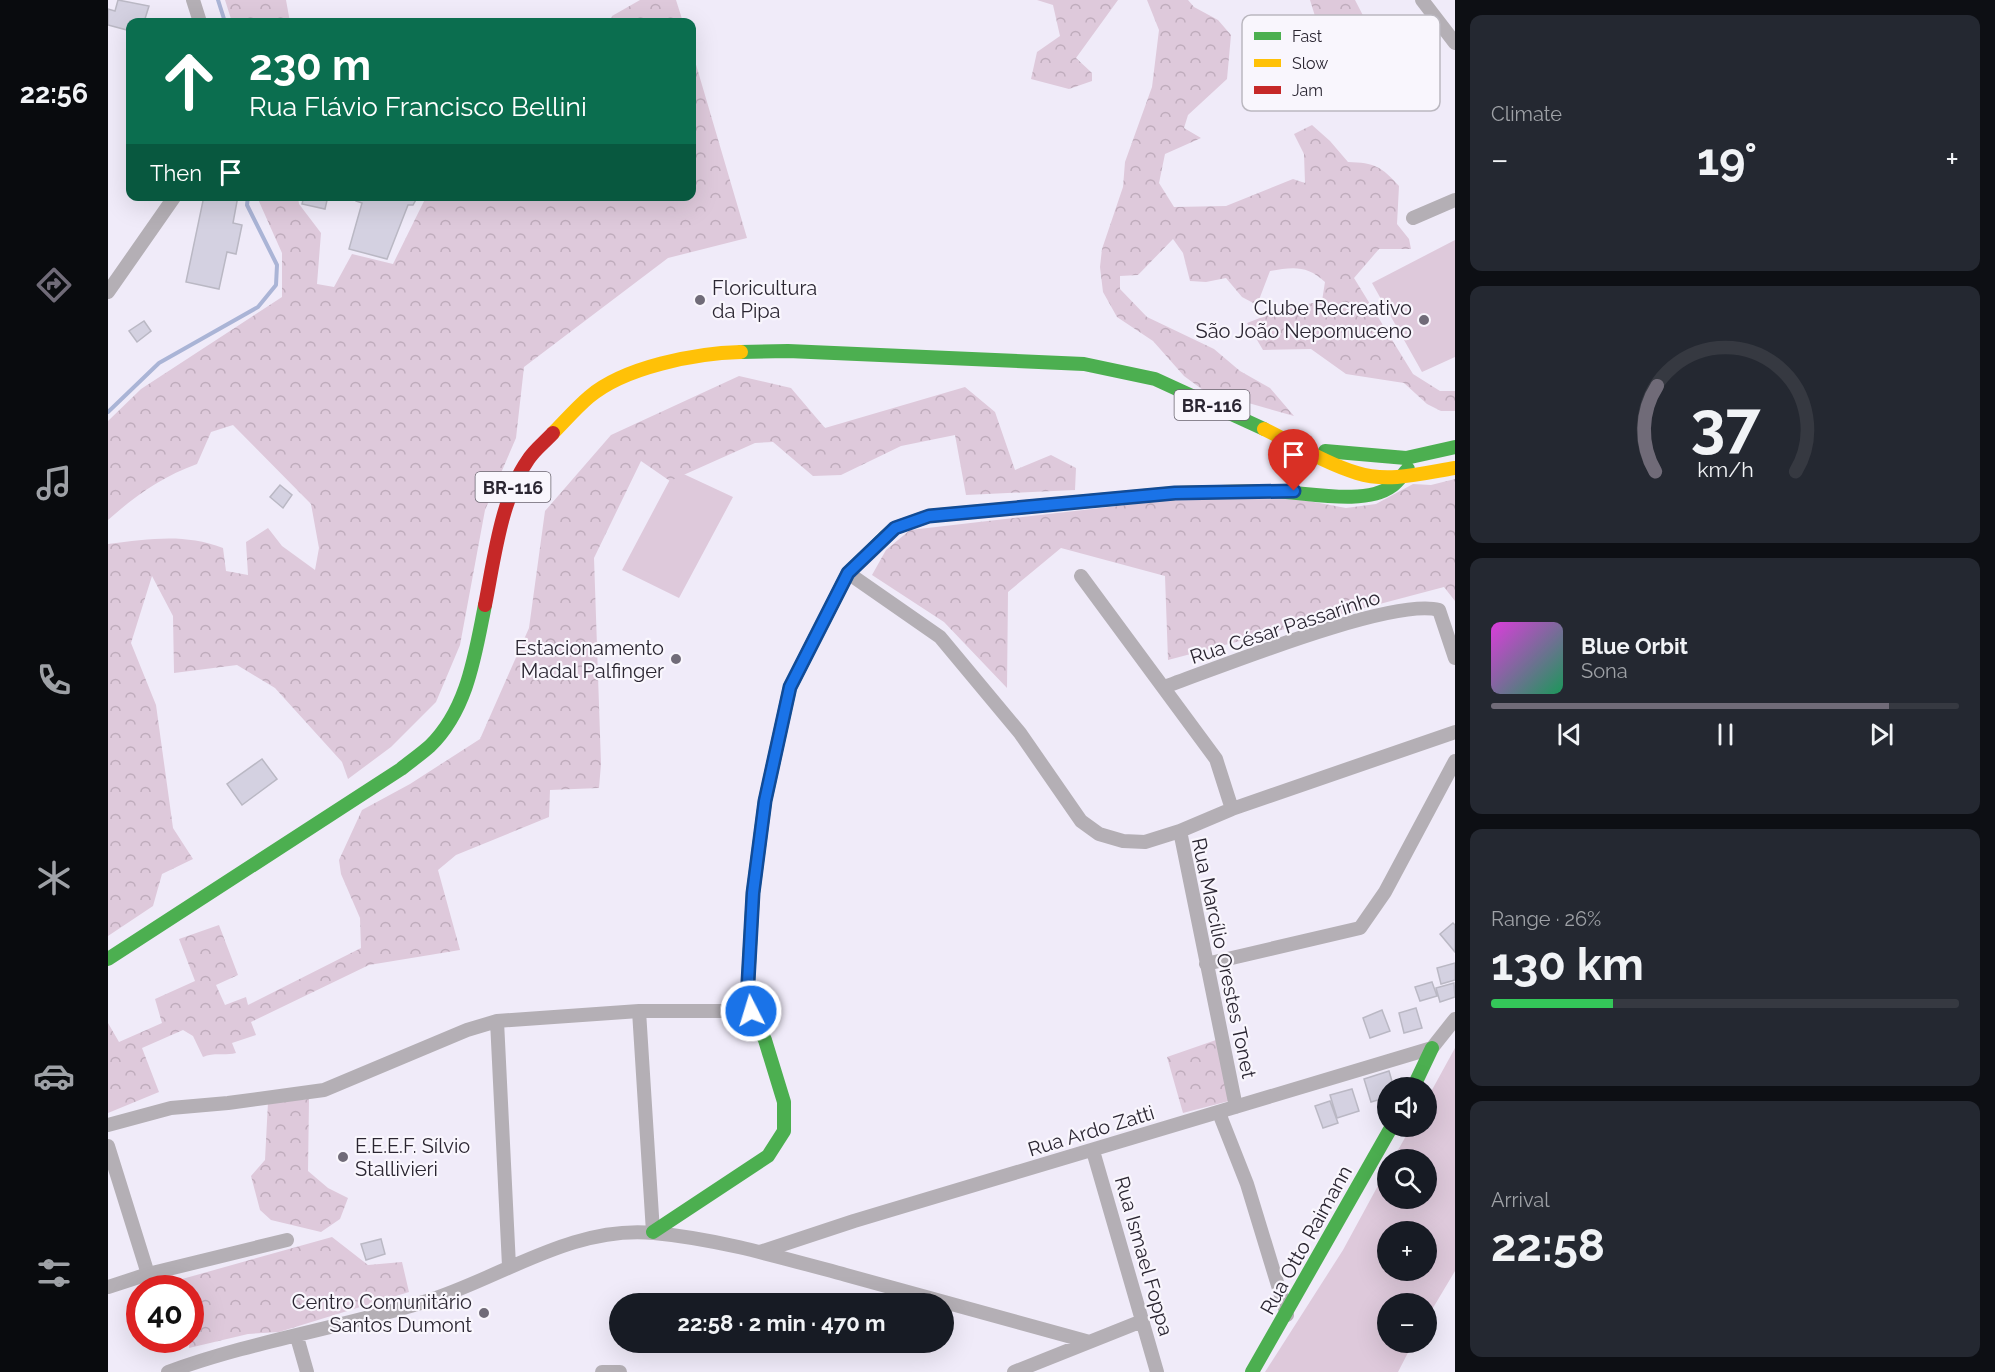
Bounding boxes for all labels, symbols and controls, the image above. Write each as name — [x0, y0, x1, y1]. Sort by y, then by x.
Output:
legend — [1242, 15, 1440, 111]
text: Fast — [1292, 27, 1323, 46]
text: 230 m — [249, 41, 371, 90]
icon: ahead — [150, 42, 228, 120]
text: Slow — [1292, 54, 1328, 73]
text: 22:56 — [20, 78, 88, 109]
text: Jam — [1292, 81, 1323, 100]
text: Rua Flávio Francisco Bellini — [249, 91, 587, 122]
text: Climate — [1491, 102, 1562, 126]
text: 19° — [1697, 133, 1757, 186]
text: − — [1491, 140, 1509, 179]
text: + — [1945, 140, 1959, 179]
icon: arrive — [214, 156, 247, 189]
text: Then — [150, 160, 202, 186]
icon: directions — [33, 264, 75, 306]
place label: Floricultura da Pipa — [712, 276, 817, 323]
marker: Floricultura da Pipa — [693, 293, 707, 307]
place label: Clube Recreativo São João Nepomuceno — [1196, 296, 1412, 343]
marker: Clube Recreativo São João Nepomuceno — [1417, 313, 1431, 327]
text: 37 — [1690, 387, 1761, 461]
road number: BR-116 — [1174, 390, 1250, 420]
pin — [1268, 429, 1319, 491]
icon: arrive — [1277, 438, 1310, 471]
text: km/h — [1697, 457, 1753, 482]
icon: music — [33, 462, 75, 504]
road number: BR-116 — [476, 472, 550, 502]
street label: Rua César Passarinho — [1187, 585, 1383, 669]
text: Blue Orbit — [1581, 633, 1688, 659]
place label: Estacionamento Madal Palfinger — [515, 636, 664, 683]
marker: Estacionamento Madal Palfinger — [669, 652, 683, 666]
icon: phone — [33, 659, 75, 701]
text: Sona — [1581, 659, 1628, 683]
icon: previous — [1553, 718, 1586, 751]
icon: pause — [1709, 718, 1742, 751]
icon: next — [1865, 718, 1898, 751]
street label: Rua Marcílio Orestes Tonet — [1187, 836, 1261, 1081]
icon: climate — [33, 857, 75, 899]
text: Range · 26% — [1491, 907, 1601, 931]
text: 130 km — [1491, 938, 1644, 991]
position arrow — [719, 979, 783, 1043]
icon: car — [33, 1055, 75, 1097]
map controls — [1377, 1077, 1437, 1353]
button: sound — [1377, 1077, 1437, 1137]
street label: Rua Ardo Zatti — [1025, 1100, 1157, 1162]
place label: E.E.E.F. Sílvio Stallivieri — [355, 1134, 470, 1181]
button: search — [1377, 1149, 1437, 1209]
marker: E.E.E.F. Sílvio Stallivieri — [336, 1150, 350, 1164]
street label: Rua Otto Raimann — [1255, 1161, 1357, 1319]
street label: Rua Ismael Foppa — [1110, 1173, 1178, 1339]
text: Arrival — [1491, 1188, 1550, 1212]
text: 22:58 — [1491, 1219, 1605, 1272]
button: + — [1377, 1221, 1437, 1281]
icon: filters — [33, 1252, 75, 1294]
speed limit sign: 40 — [126, 1275, 204, 1353]
place label: Centro Comunitário Santos Dumont — [292, 1290, 472, 1337]
button: − — [1377, 1293, 1437, 1353]
marker: Centro Comunitário Santos Dumont — [477, 1306, 491, 1320]
text: 22:58 · 2 min · 470 m — [678, 1310, 886, 1336]

